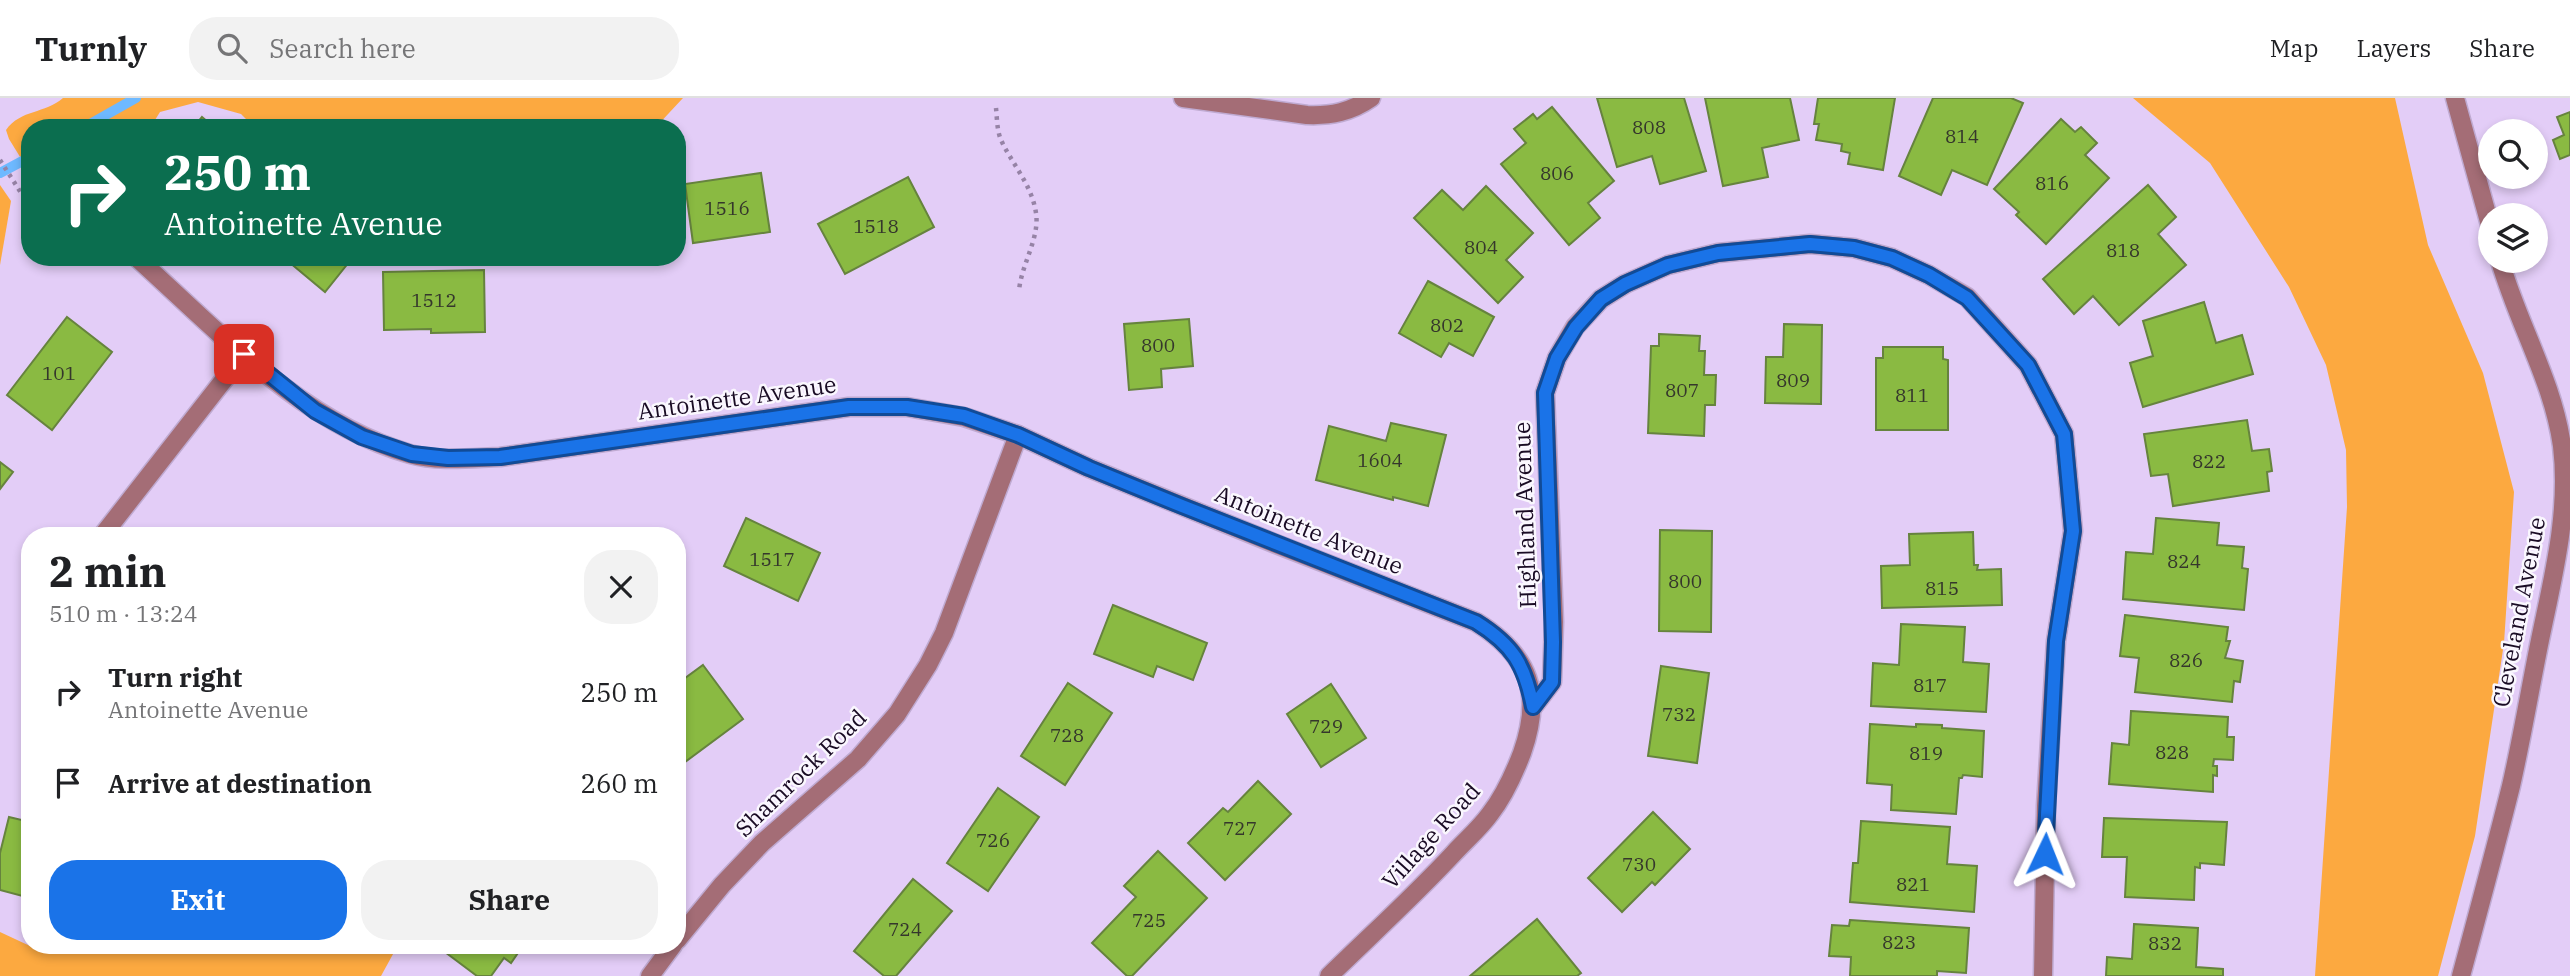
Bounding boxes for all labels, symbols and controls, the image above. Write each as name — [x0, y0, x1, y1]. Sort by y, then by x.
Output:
search box — [189, 17, 679, 80]
text: Turnly — [35, 27, 147, 70]
icon: search — [213, 29, 251, 67]
text: Search here — [269, 31, 416, 65]
text: Map — [2270, 32, 2318, 64]
text: Layers — [2356, 32, 2431, 64]
text: Share — [2469, 32, 2535, 64]
house number: 808 — [1632, 115, 1666, 139]
map controls — [2478, 119, 2548, 273]
button: search — [2478, 119, 2548, 189]
house number: 814 — [1945, 124, 1979, 148]
text: 250 m — [164, 140, 311, 203]
icon: right — [49, 147, 140, 238]
house number: 806 — [1540, 161, 1574, 185]
house number: 816 — [2035, 171, 2069, 195]
house number: 1516 — [704, 196, 750, 220]
text: Antoinette Avenue — [164, 202, 443, 244]
button: layers — [2478, 203, 2548, 273]
house number: 1518 — [853, 214, 899, 238]
house number: 804 — [1464, 235, 1498, 259]
house number: 818 — [2106, 238, 2140, 262]
house number: 1512 — [411, 288, 457, 312]
house number: 802 — [1430, 313, 1464, 337]
pin — [214, 324, 274, 384]
house number: 800 — [1141, 333, 1175, 357]
icon: arrive — [225, 335, 263, 373]
house number: 101 — [42, 361, 76, 385]
street label: Antoinette Avenue — [636, 368, 838, 426]
house number: 809 — [1776, 368, 1810, 392]
house number: 807 — [1665, 378, 1699, 402]
house number: 811 — [1895, 383, 1929, 407]
street label: Highland Avenue — [1506, 421, 1542, 609]
house number: 1604 — [1357, 448, 1403, 472]
house number: 822 — [2192, 449, 2226, 473]
street label: Antoinette Avenue — [1211, 478, 1408, 581]
street label: Cleveland Avenue — [2485, 514, 2551, 709]
text: 2 min — [49, 544, 167, 599]
house number: 1517 — [749, 547, 795, 571]
house number: 824 — [2167, 549, 2201, 573]
button: close — [584, 550, 658, 624]
house number: 800 — [1668, 569, 1702, 593]
house number: 815 — [1925, 576, 1959, 600]
text: 510 m · 13:24 — [49, 598, 198, 628]
house number: 826 — [2169, 648, 2203, 672]
text: Turn right — [108, 660, 242, 694]
icon: right — [49, 673, 87, 711]
house number: 817 — [1913, 673, 1947, 697]
text: 250 m — [580, 675, 658, 709]
text: Antoinette Avenue — [108, 694, 308, 724]
street label: Shamrock Road — [728, 702, 872, 843]
house number: 732 — [1662, 702, 1696, 726]
house number: 729 — [1309, 714, 1343, 738]
house number: 728 — [1050, 723, 1084, 747]
house number: 828 — [2155, 740, 2189, 764]
house number: 819 — [1909, 741, 1943, 765]
icon: arrive — [49, 764, 87, 802]
text: Arrive at destination — [108, 766, 372, 800]
text: 260 m — [580, 766, 658, 800]
street label: Village Road — [1375, 776, 1486, 895]
house number: 727 — [1223, 816, 1257, 840]
position arrow — [2008, 817, 2082, 891]
house number: 726 — [976, 828, 1010, 852]
house number: 730 — [1622, 852, 1656, 876]
button: Exit — [49, 860, 347, 940]
button: Share — [361, 860, 658, 940]
house number: 821 — [1896, 872, 1930, 896]
house number: 725 — [1132, 908, 1166, 932]
house number: 724 — [888, 917, 922, 941]
house number: 823 — [1882, 930, 1916, 954]
house number: 832 — [2148, 931, 2182, 955]

